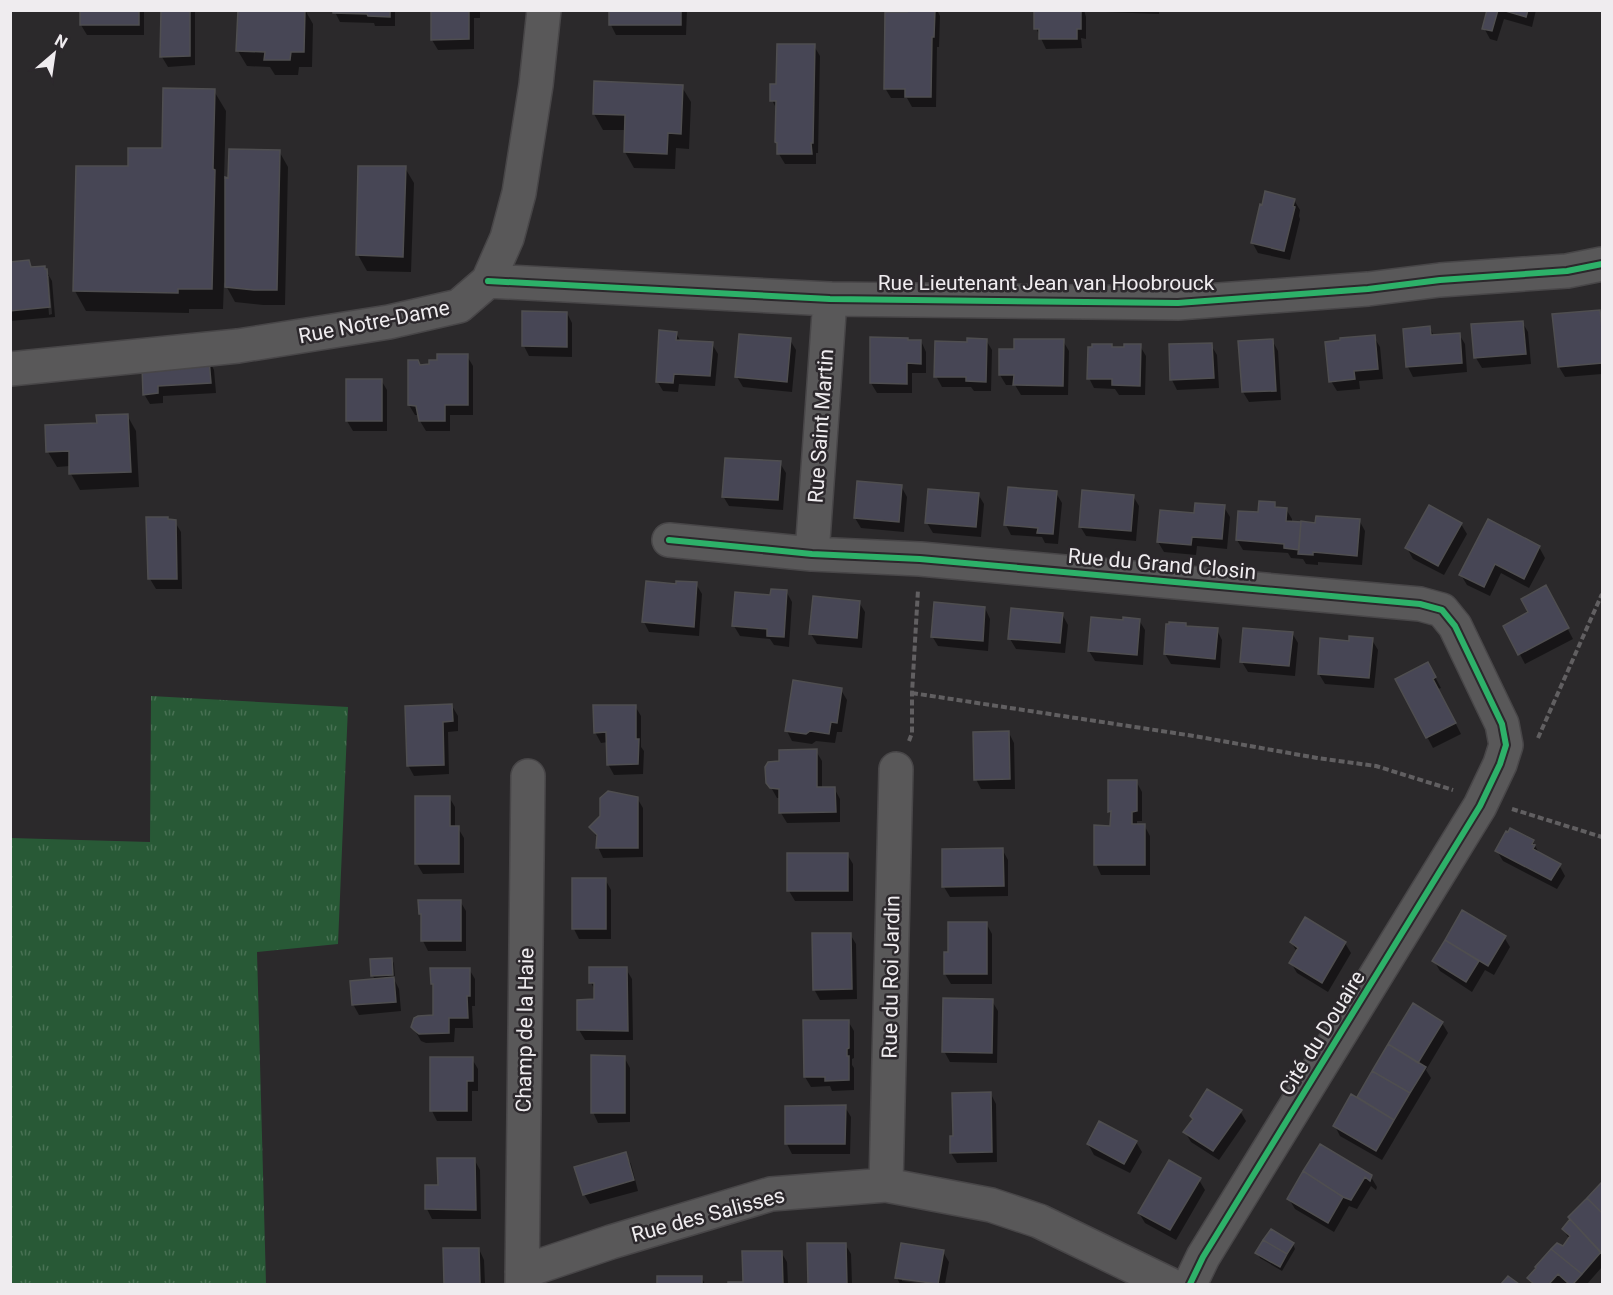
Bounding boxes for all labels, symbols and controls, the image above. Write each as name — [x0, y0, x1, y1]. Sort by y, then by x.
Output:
north arrow — [24, 24, 84, 84]
text: N — [51, 30, 71, 52]
street label: Rue Lieutenant Jean van Hoobrouck — [878, 271, 1215, 295]
street label: Rue Notre-Dame — [296, 296, 452, 348]
street label: Rue Saint Martin — [804, 348, 838, 504]
street label: Rue du Grand Closin — [1067, 544, 1257, 584]
street label: Rue du Roi Jardin — [878, 895, 904, 1059]
street label: Champ de la Haie — [512, 947, 538, 1113]
street label: Cité du Douaire — [1274, 966, 1370, 1100]
street label: Rue des Salisses — [629, 1183, 787, 1247]

